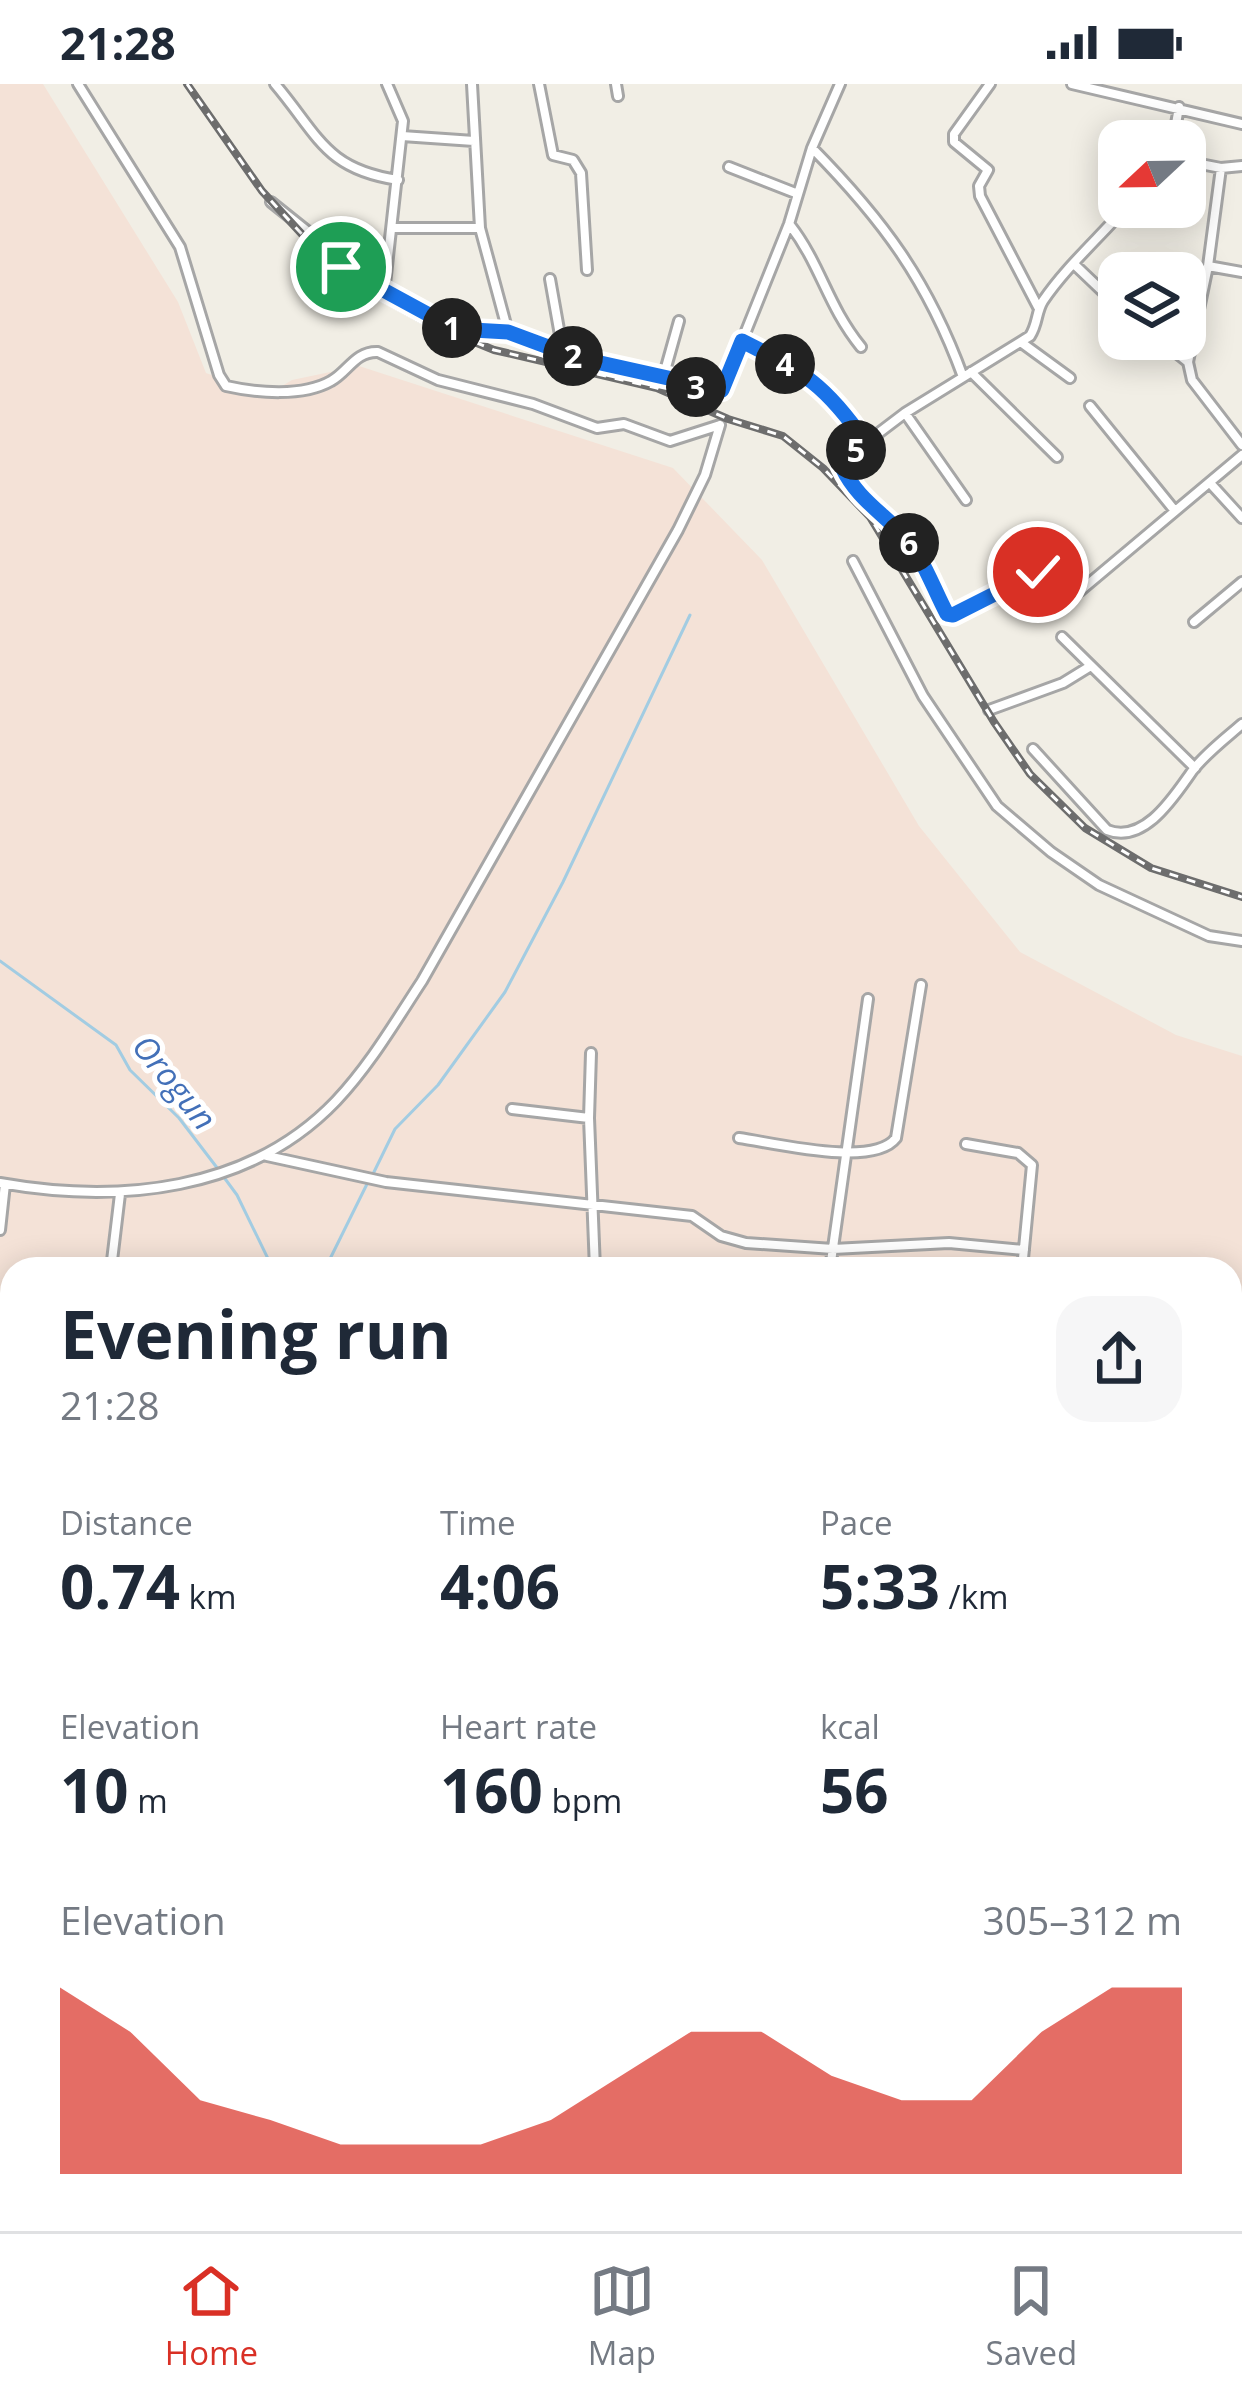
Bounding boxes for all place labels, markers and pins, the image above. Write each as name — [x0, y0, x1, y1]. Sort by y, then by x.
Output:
pin — [290, 216, 392, 318]
pin: 1 — [422, 298, 482, 358]
pin: 2 — [543, 326, 603, 386]
pin: 4 — [755, 334, 815, 394]
pin: 3 — [666, 357, 726, 417]
pin: 5 — [826, 420, 886, 480]
pin: 6 — [879, 513, 939, 573]
pin — [987, 521, 1089, 623]

